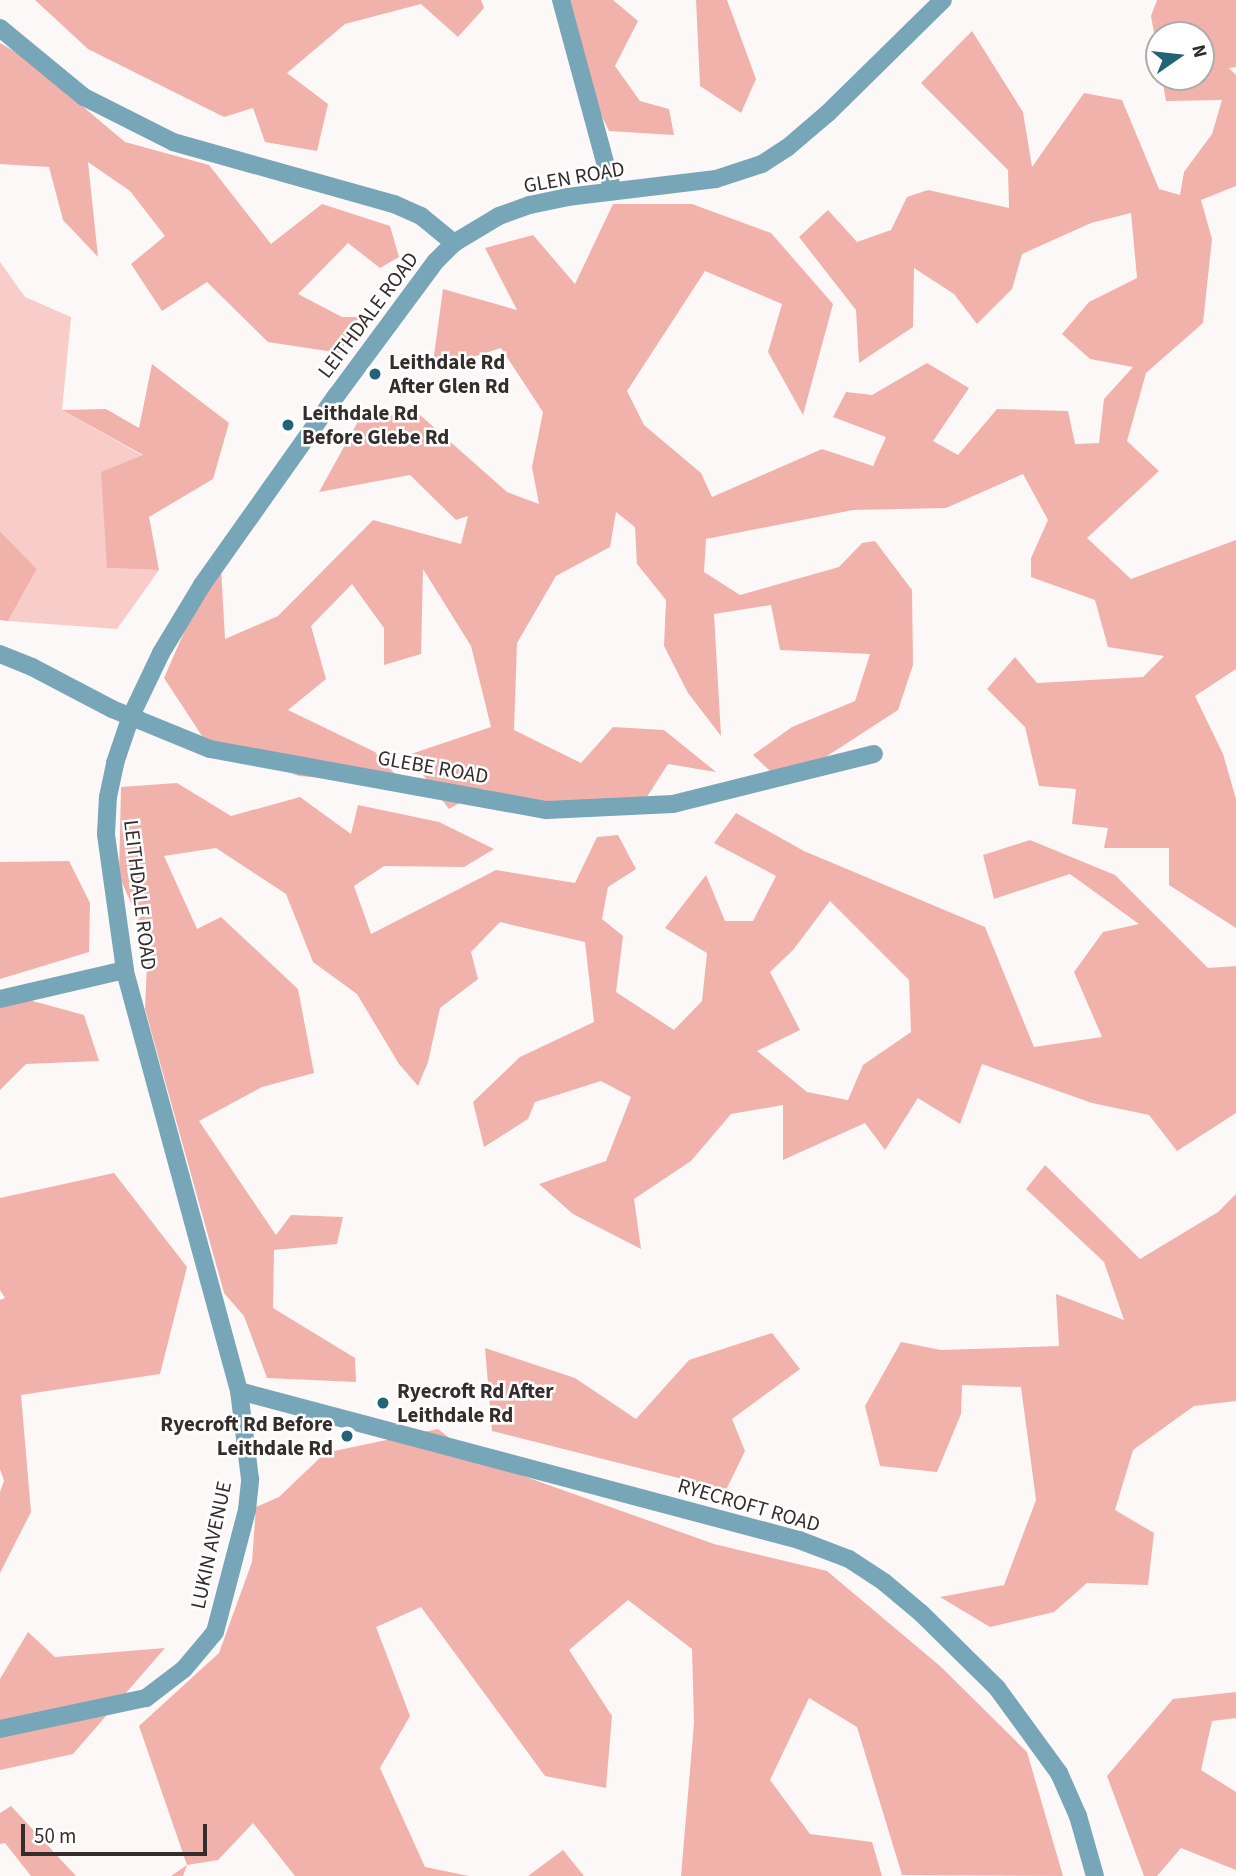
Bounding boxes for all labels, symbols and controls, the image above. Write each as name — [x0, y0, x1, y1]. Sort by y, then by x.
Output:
north arrow — [1145, 21, 1215, 91]
text: N — [1184, 42, 1214, 61]
street label: GLEN ROAD — [522, 156, 626, 198]
street label: LEITHDALE ROAD — [312, 247, 424, 383]
place label: Leithdale Rd After Glen Rd — [389, 349, 510, 399]
marker: Leithdale Rd After Glen Rd — [367, 366, 383, 382]
place label: Leithdale Rd Before Glebe Rd — [302, 400, 449, 450]
marker: Leithdale Rd Before Glebe Rd — [280, 417, 296, 433]
street label: GLEBE ROAD — [376, 745, 490, 789]
street label: LEITHDALE ROAD — [118, 818, 162, 972]
place label: Ryecroft Rd After Leithdale Rd — [397, 1378, 554, 1428]
marker: Ryecroft Rd After Leithdale Rd — [375, 1395, 391, 1411]
place label: Ryecroft Rd Before Leithdale Rd — [160, 1411, 333, 1461]
marker: Ryecroft Rd Before Leithdale Rd — [339, 1428, 355, 1444]
street label: RYECROFT ROAD — [675, 1473, 823, 1537]
street label: LUKIN AVENUE — [185, 1479, 237, 1611]
scale bar — [24, 1810, 210, 1854]
text: 50 m — [34, 1821, 76, 1851]

